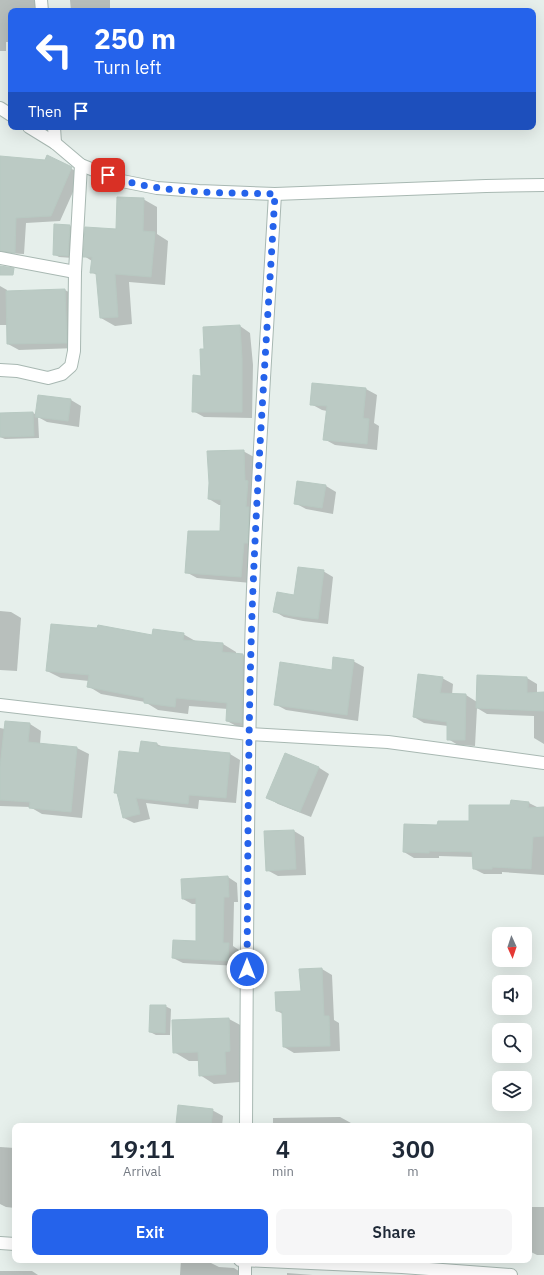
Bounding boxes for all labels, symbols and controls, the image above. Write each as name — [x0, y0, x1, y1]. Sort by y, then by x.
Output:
text: 250 m — [94, 20, 176, 57]
icon: left — [28, 24, 80, 76]
text: Turn left — [94, 56, 162, 79]
icon: arrive — [70, 100, 92, 122]
text: Then — [28, 102, 62, 121]
pin — [91, 158, 125, 192]
icon: arrive — [97, 164, 119, 186]
north arrow — [492, 927, 532, 967]
map controls — [492, 927, 532, 1111]
position arrow — [226, 948, 268, 990]
button: sound — [492, 975, 532, 1015]
button: search — [492, 1023, 532, 1063]
button: layers — [492, 1071, 532, 1111]
text: 19:11 — [109, 1133, 175, 1165]
text: 4 — [276, 1133, 290, 1165]
text: 300 — [391, 1133, 435, 1165]
text: Arrival — [123, 1163, 161, 1180]
text: min — [272, 1163, 294, 1180]
text: m — [407, 1163, 419, 1180]
button: Exit — [32, 1209, 268, 1255]
button: Share — [276, 1209, 512, 1255]

